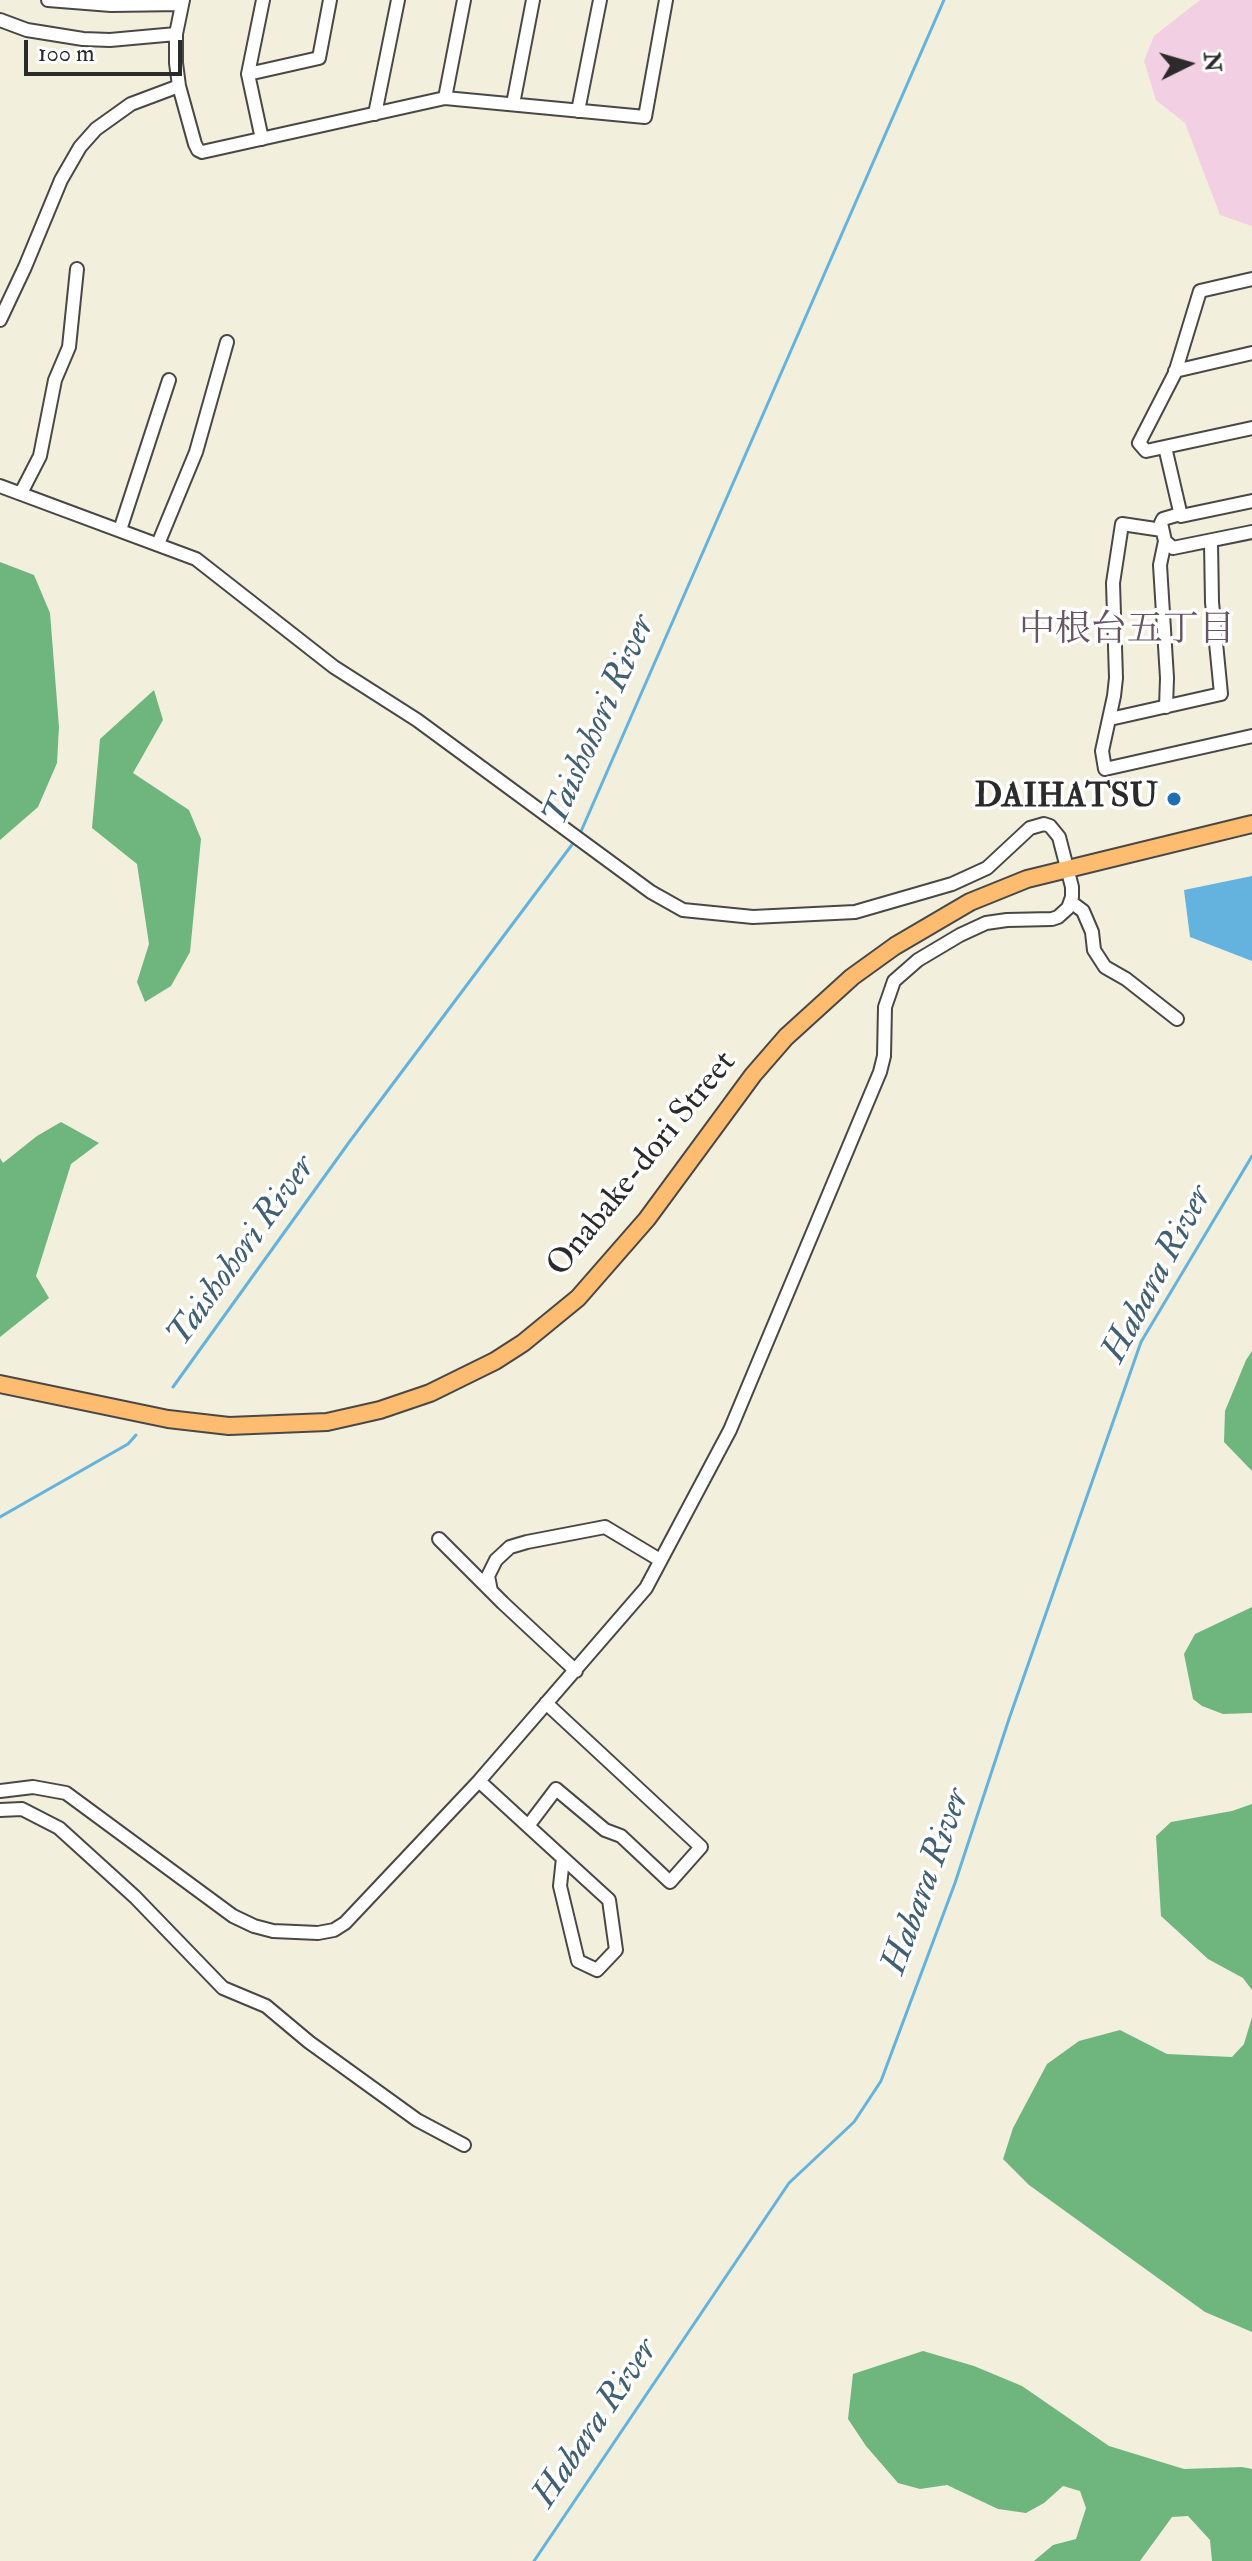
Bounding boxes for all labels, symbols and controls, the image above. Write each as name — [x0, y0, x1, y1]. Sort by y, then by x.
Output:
scale bar — [28, 24, 186, 74]
north arrow — [1148, 24, 1228, 104]
text: 100 m — [38, 38, 95, 69]
text: N — [1197, 51, 1227, 73]
water label: Taishohori River — [535, 609, 667, 833]
district label: 中根台五丁目 — [1019, 610, 1235, 654]
place label: DAIHATSU — [974, 779, 1158, 819]
marker: DAIHATSU — [1165, 790, 1183, 808]
street label: Onabake-dori Street — [540, 1044, 746, 1286]
water label: Taishohori River — [159, 1148, 327, 1356]
water label: Habara River — [1094, 1179, 1224, 1371]
water label: Habara River — [875, 1783, 981, 1981]
water label: Habara River — [525, 2332, 669, 2516]

